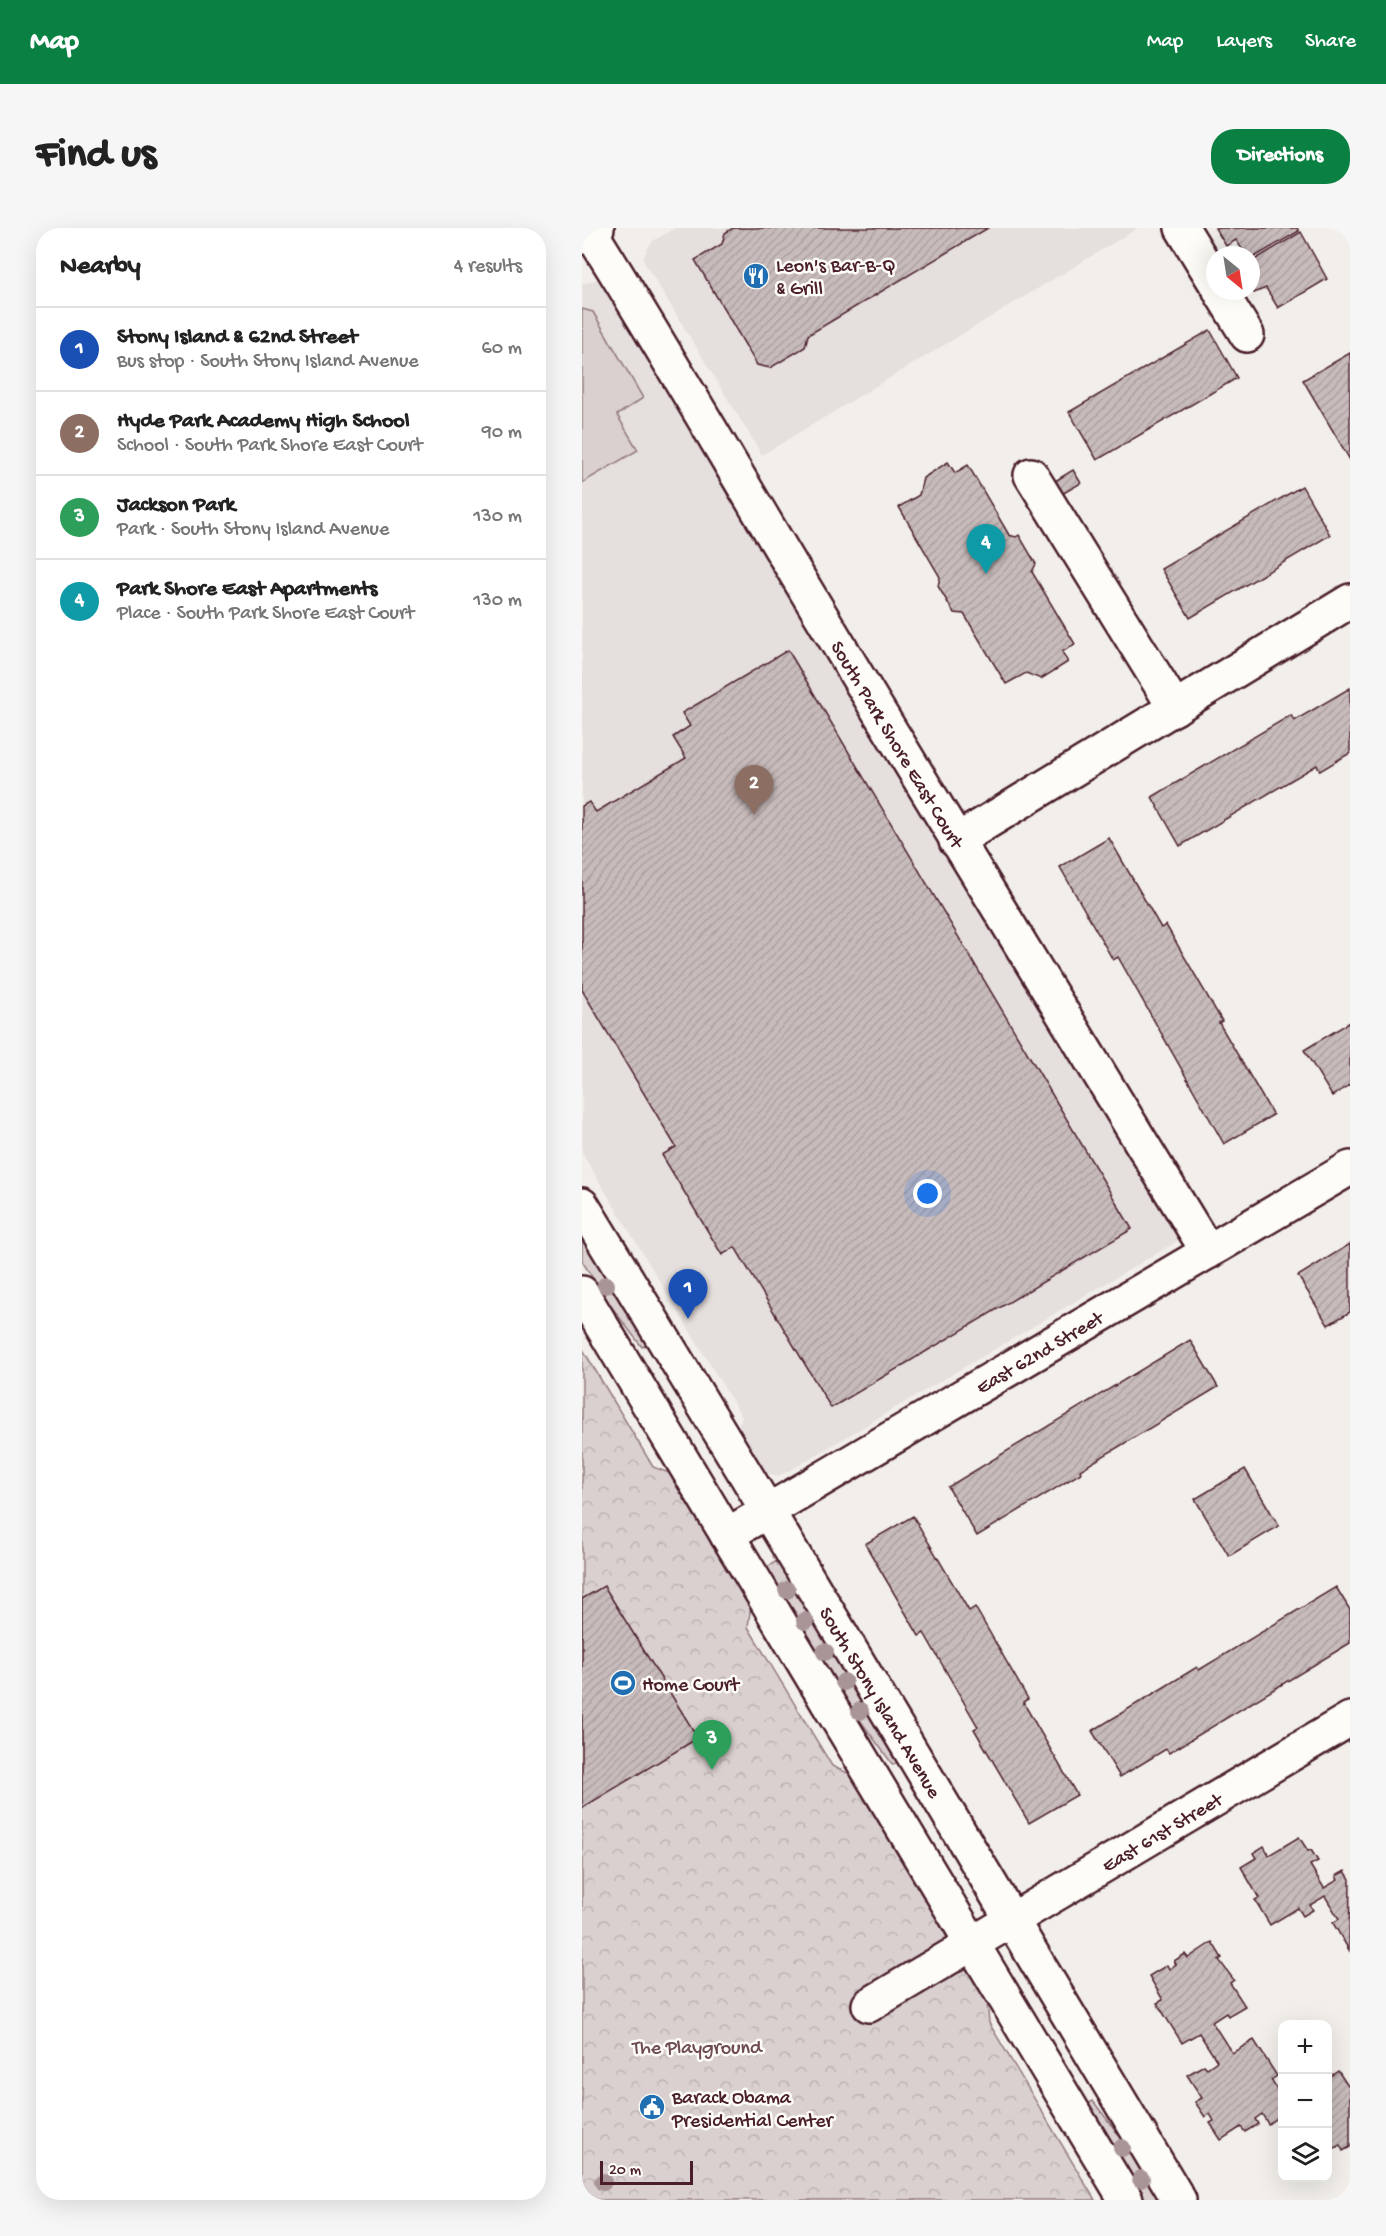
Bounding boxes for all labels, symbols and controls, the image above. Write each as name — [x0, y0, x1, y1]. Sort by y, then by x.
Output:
text: Map — [30, 26, 79, 59]
text: Map — [1147, 30, 1183, 55]
text: Layers — [1216, 30, 1272, 55]
text: Share — [1305, 30, 1356, 55]
button: Directions — [1211, 129, 1350, 184]
text: Find us — [36, 132, 156, 181]
north arrow — [1206, 246, 1260, 300]
text: Nearby — [60, 252, 141, 283]
text: 4 results — [454, 256, 522, 279]
place label: Leon's Bar-B-Q & Grill — [776, 256, 895, 302]
restaurant icon: Leon's Bar-B-Q & Grill — [741, 261, 771, 291]
text: Stony Island & 62nd Street — [117, 325, 358, 351]
text: 1 — [75, 338, 84, 361]
text: 60 m — [482, 338, 522, 361]
text: Bus stop · South Stony Island Avenue — [117, 351, 419, 374]
text: Hyde Park Academy High School — [117, 409, 410, 435]
text: 2 — [75, 422, 84, 445]
text: 90 m — [482, 422, 522, 445]
text: School · South Park Shore East Court — [117, 435, 423, 458]
text: Jackson Park — [117, 493, 235, 519]
text: 3 — [74, 506, 85, 529]
text: 130 m — [473, 506, 522, 529]
text: Park · South Stony Island Avenue — [117, 519, 389, 542]
pin: 4 — [966, 524, 1006, 574]
text: Park Shore East Apartments — [117, 577, 377, 603]
text: 4 — [75, 590, 84, 613]
text: 130 m — [473, 590, 522, 613]
text: Place · South Park Shore East Court — [117, 603, 414, 626]
street label: South Park Shore East Court — [824, 638, 968, 855]
pin: 2 — [734, 766, 774, 815]
your location — [913, 1179, 942, 1208]
pin: 1 — [668, 1270, 708, 1319]
street label: East 62nd Street — [973, 1307, 1110, 1401]
street label: South Stony Island Avenue — [813, 1604, 945, 1804]
sports icon: Home Court — [608, 1668, 638, 1698]
place label: Home Court — [642, 1675, 741, 1698]
pin: 3 — [692, 1720, 732, 1770]
street label: East 61st Street — [1099, 1789, 1229, 1879]
map controls — [1278, 2020, 1332, 2182]
button: + — [1278, 2020, 1332, 2074]
park label: The Playground — [631, 2038, 764, 2061]
button: − — [1278, 2074, 1332, 2128]
place label: Barack Obama Presidential Center — [671, 2088, 835, 2134]
public building icon: Barack Obama Presidential Center — [637, 2092, 667, 2122]
button: layers — [1278, 2128, 1332, 2182]
scale bar — [600, 2158, 693, 2186]
text: 20 m — [609, 2162, 641, 2181]

